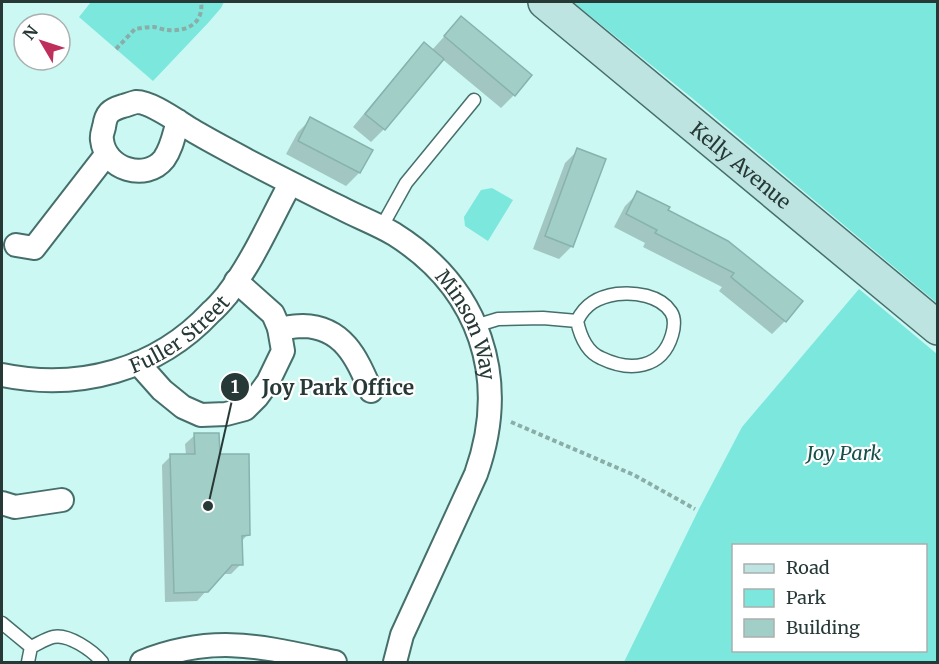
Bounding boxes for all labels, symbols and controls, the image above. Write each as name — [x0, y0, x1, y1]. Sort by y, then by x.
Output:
north arrow — [12, 12, 72, 72]
text: N — [19, 21, 42, 44]
street label: Kelly Avenue — [686, 116, 797, 214]
street label: Minson Way — [431, 264, 501, 382]
street label: Fuller Street — [125, 289, 234, 378]
callout: Joy Park Office — [220, 368, 426, 407]
text: Joy Park Office — [261, 374, 414, 401]
text: 1 — [231, 375, 239, 398]
park label: Joy Park — [805, 440, 881, 465]
legend — [732, 544, 927, 652]
text: Road — [786, 556, 830, 579]
text: Park — [786, 586, 827, 609]
text: Building — [786, 616, 860, 639]

